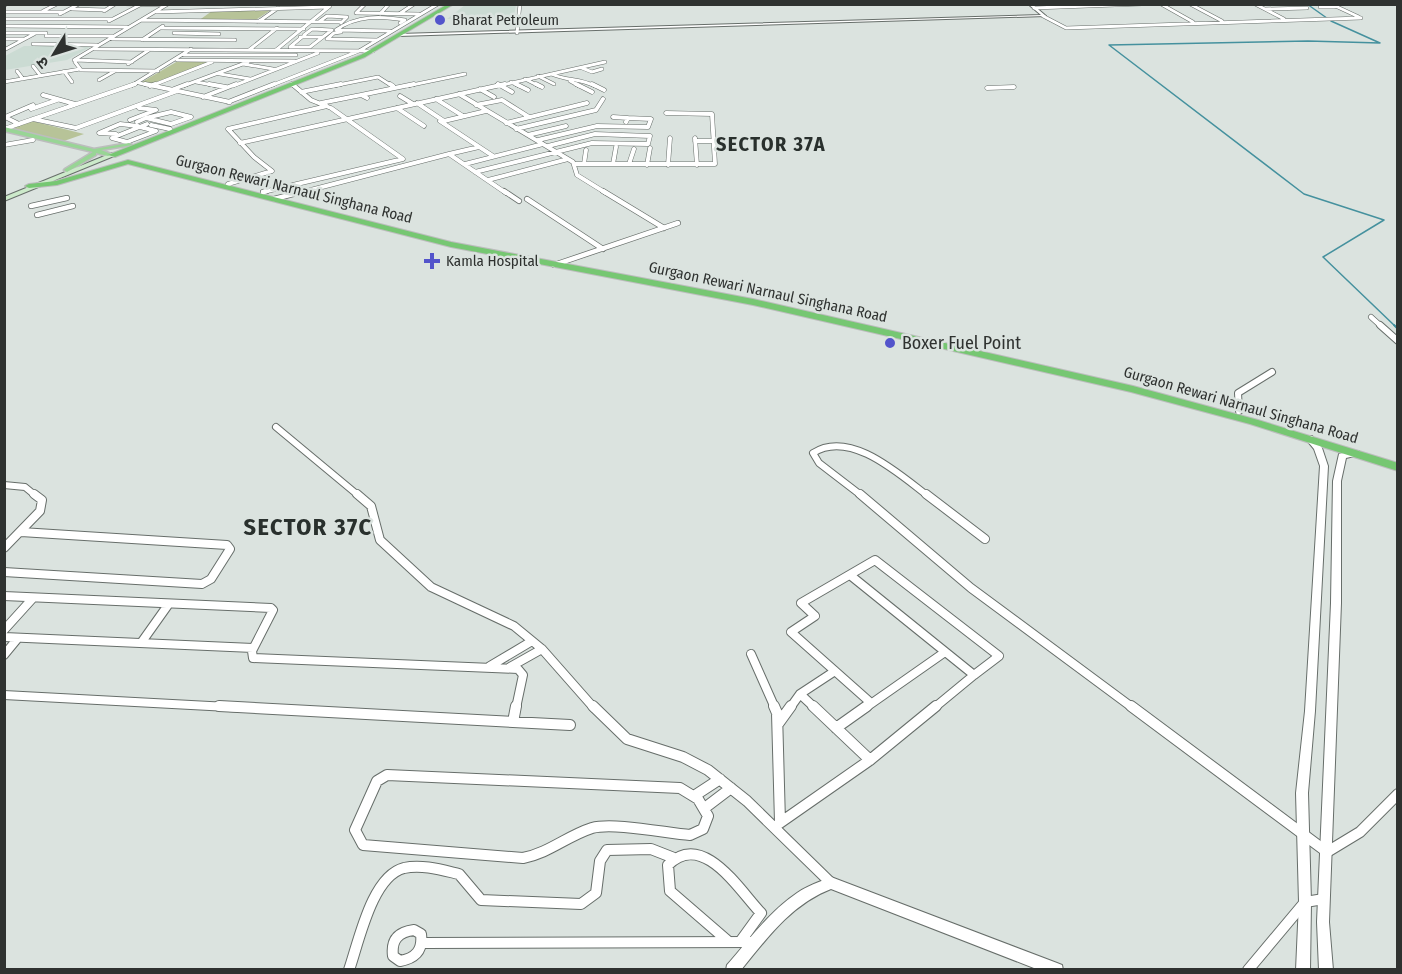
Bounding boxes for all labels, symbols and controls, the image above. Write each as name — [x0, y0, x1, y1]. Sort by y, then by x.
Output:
place label: Bharat Petroleum — [452, 11, 559, 29]
marker: Bharat Petroleum — [433, 13, 447, 27]
north arrow — [24, 24, 84, 84]
text: उ — [32, 53, 53, 72]
district label: SECTOR 37A — [716, 132, 826, 156]
street label: Gurgaon Rewari Narnaul Singhana Road — [174, 151, 414, 227]
marker: Kamla Hospital — [423, 252, 441, 270]
place label: Kamla Hospital — [446, 252, 539, 270]
street label: Gurgaon Rewari Narnaul Singhana Road — [647, 258, 889, 326]
place label: Boxer Fuel Point — [902, 332, 1021, 354]
marker: Boxer Fuel Point — [883, 336, 897, 350]
street label: Gurgaon Rewari Narnaul Singhana Road — [1122, 363, 1360, 447]
district label: SECTOR 37C — [243, 513, 373, 541]

